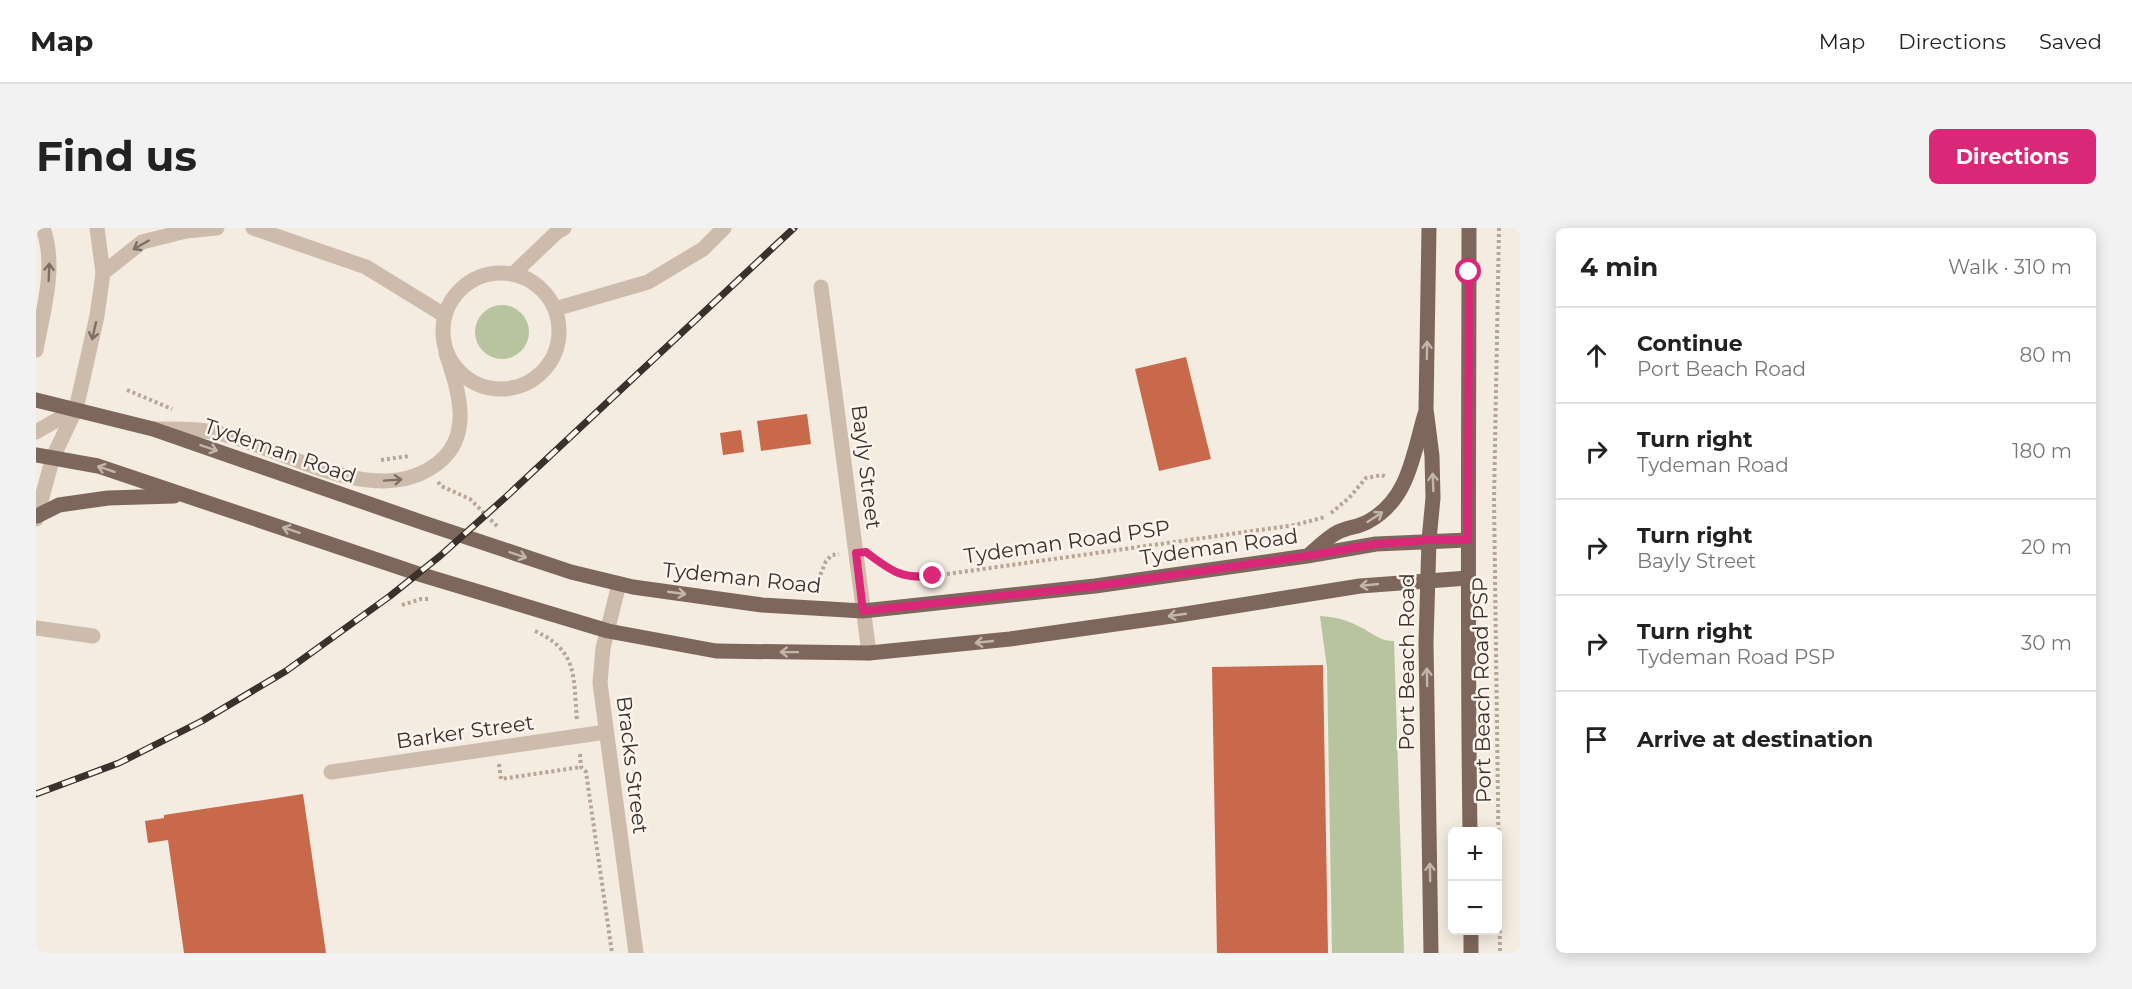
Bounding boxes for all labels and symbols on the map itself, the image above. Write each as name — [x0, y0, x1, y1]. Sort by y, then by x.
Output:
one-way arrow — [133, 239, 150, 251]
route start — [1455, 258, 1481, 284]
one-way arrow — [43, 262, 54, 282]
one-way arrow — [87, 321, 99, 340]
one-way arrow — [1421, 341, 1433, 361]
street label: Bayly Street — [846, 403, 887, 531]
street label: Tydeman Road — [201, 413, 360, 488]
one-way arrow — [199, 443, 218, 454]
one-way arrow — [97, 463, 116, 474]
one-way arrow — [1427, 472, 1438, 492]
one-way arrow — [383, 474, 402, 485]
one-way arrow — [1366, 511, 1383, 524]
street label: Tydeman Road PSP — [962, 515, 1172, 568]
street label: Tydeman Road — [1138, 523, 1300, 570]
one-way arrow — [282, 524, 301, 535]
one-way arrow — [508, 550, 527, 561]
street label: Tydeman Road — [662, 557, 823, 598]
route end — [919, 562, 945, 588]
street label: Port Beach Road — [1394, 573, 1419, 751]
street label: Port Beach Road PSP — [1467, 577, 1496, 803]
one-way arrow — [1360, 580, 1380, 591]
one-way arrow — [667, 587, 686, 598]
one-way arrow — [1167, 610, 1187, 621]
one-way arrow — [974, 637, 994, 648]
one-way arrow — [780, 646, 800, 658]
one-way arrow — [1421, 667, 1433, 687]
street label: Bracks Street — [612, 694, 653, 835]
street label: Barker Street — [395, 709, 535, 754]
one-way arrow — [1424, 862, 1436, 882]

